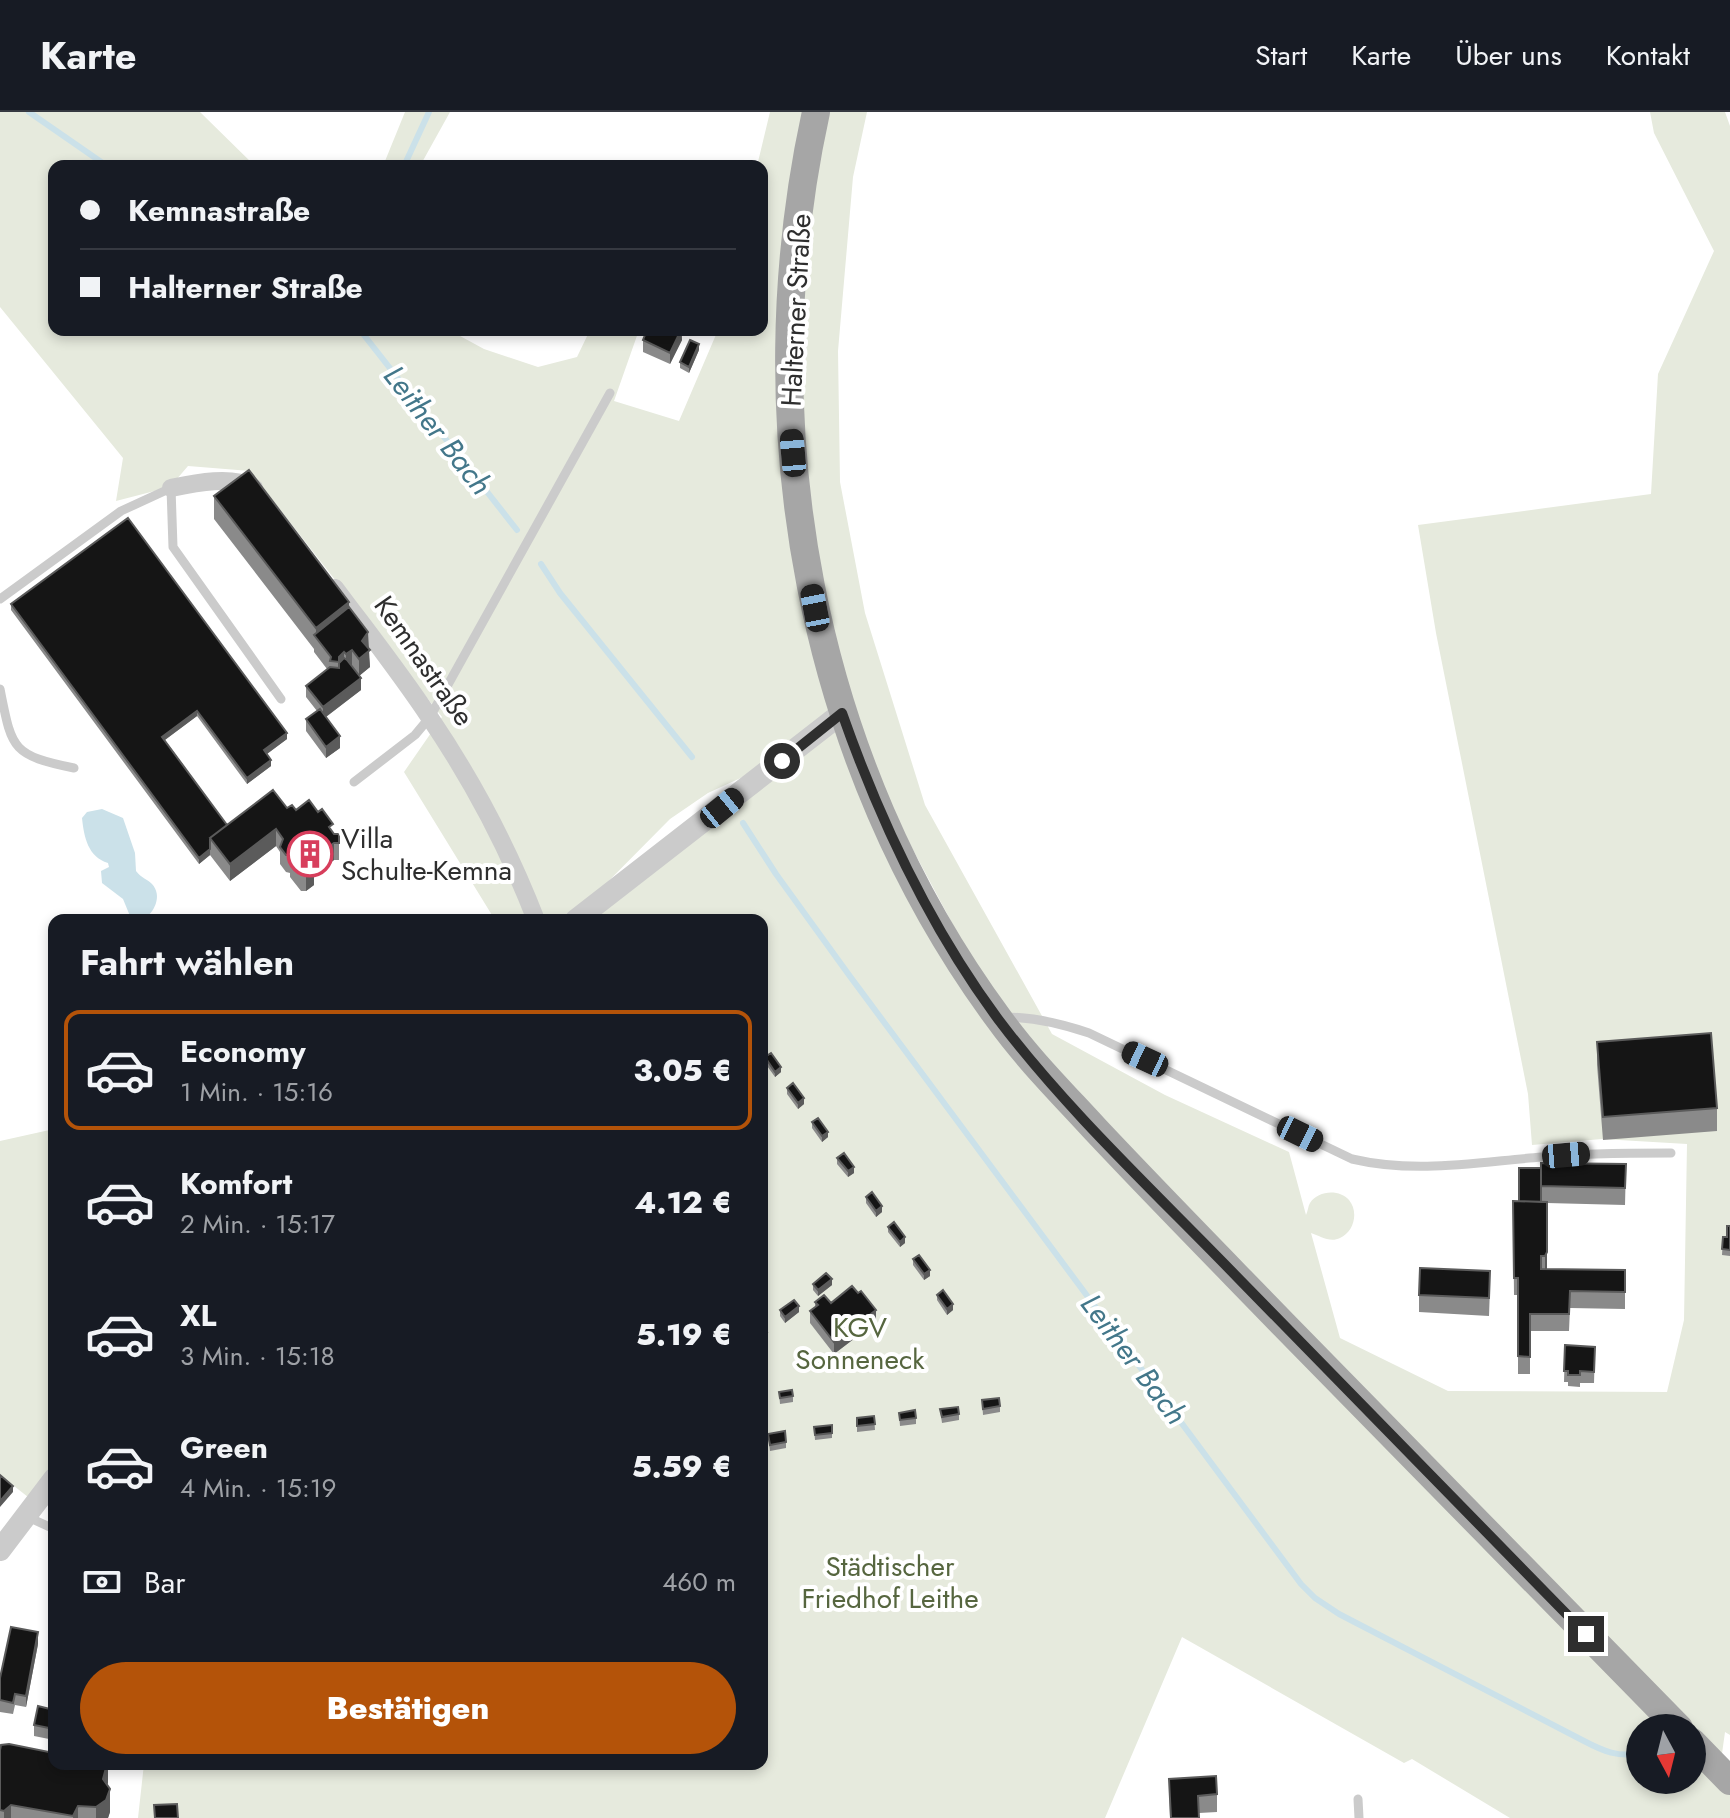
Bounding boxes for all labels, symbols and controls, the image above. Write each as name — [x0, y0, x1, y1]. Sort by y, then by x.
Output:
text: Karte — [40, 28, 137, 83]
text: Start — [1255, 35, 1307, 76]
text: Karte — [1351, 35, 1411, 76]
text: Über uns — [1455, 35, 1562, 76]
text: Kontakt — [1606, 35, 1690, 76]
text: Kemnastraße — [128, 189, 310, 232]
street label: Halterner Straße — [770, 212, 822, 408]
text: Halterner Straße — [128, 266, 363, 309]
water label: Leither Bach — [374, 356, 502, 504]
car — [779, 428, 807, 478]
car — [799, 582, 831, 634]
street label: Kemnastraße — [364, 588, 484, 734]
route start — [764, 743, 800, 779]
car — [696, 784, 748, 832]
place label: Villa Schulte-Kemna — [341, 818, 512, 891]
building icon: Villa Schulte-Kemna — [286, 830, 334, 878]
text: Fahrt wählen — [80, 936, 294, 988]
text: Economy — [180, 1030, 306, 1073]
icon: car — [84, 1034, 156, 1106]
car — [1118, 1038, 1172, 1080]
text: 3.05 € — [633, 1049, 732, 1092]
text: 1 Min. · 15:16 — [180, 1073, 333, 1111]
car — [1273, 1113, 1327, 1155]
car — [1541, 1141, 1591, 1169]
text: Komfort — [180, 1162, 292, 1205]
icon: car — [84, 1166, 156, 1238]
text: 4.12 € — [635, 1181, 732, 1224]
text: 2 Min. · 15:17 — [180, 1205, 335, 1243]
water label: Leither Bach — [1070, 1285, 1198, 1433]
text: XL — [180, 1294, 216, 1337]
icon: car — [84, 1298, 156, 1370]
park label: KGV Sonneneck — [795, 1307, 925, 1380]
text: 5.19 € — [636, 1313, 732, 1356]
text: 3 Min. · 15:18 — [180, 1337, 335, 1375]
text: Green — [180, 1426, 268, 1469]
icon: car — [84, 1430, 156, 1502]
text: 5.59 € — [632, 1445, 732, 1488]
text: 4 Min. · 15:19 — [180, 1469, 336, 1507]
park label: Städtischer Friedhof Leithe — [801, 1546, 979, 1619]
icon: cash — [80, 1560, 124, 1604]
text: Bar — [144, 1561, 185, 1604]
text: 460 m — [662, 1563, 736, 1601]
route end — [1568, 1616, 1604, 1652]
button: Bestätigen — [80, 1662, 736, 1754]
north arrow — [1626, 1714, 1706, 1794]
map controls — [1626, 1714, 1706, 1794]

